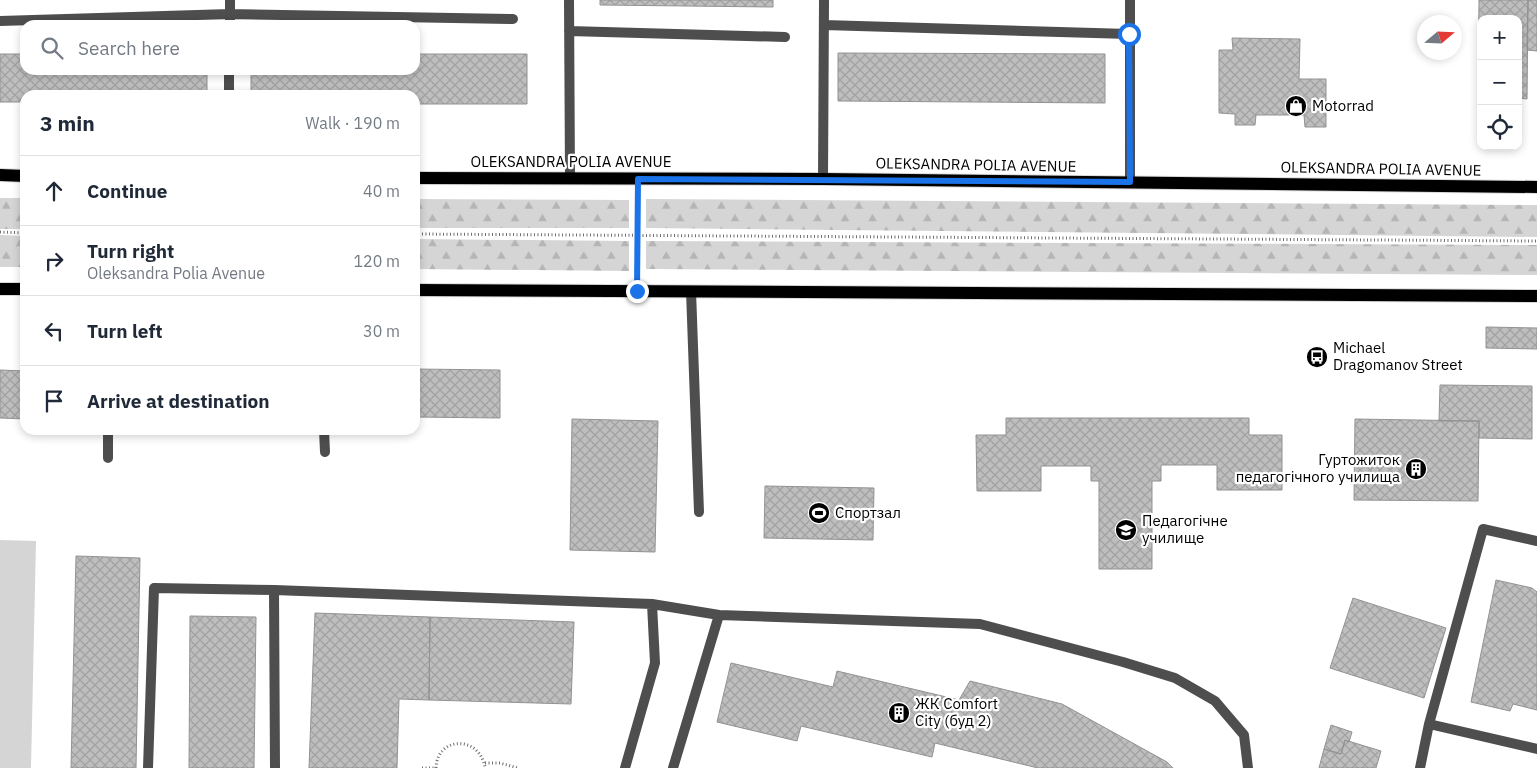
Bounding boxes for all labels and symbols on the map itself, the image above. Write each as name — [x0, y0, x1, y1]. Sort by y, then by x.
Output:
north arrow — [1417, 15, 1462, 60]
route start — [1118, 23, 1141, 46]
shop icon: Motorrad — [1284, 94, 1308, 118]
place label: Motorrad — [1312, 96, 1374, 115]
street label: OLEKSANDRA POLIA AVENUE — [471, 152, 671, 171]
street label: OLEKSANDRA POLIA AVENUE — [875, 153, 1077, 176]
street label: OLEKSANDRA POLIA AVENUE — [1280, 157, 1482, 180]
route end — [626, 280, 649, 303]
place label: Michael Dragomanov Street — [1333, 338, 1463, 374]
bus stop icon: Michael Dragomanov Street — [1305, 345, 1329, 369]
place label: Гуртожиток педагогічного училища — [1236, 450, 1400, 486]
building icon: Гуртожиток педагогічного училища — [1404, 457, 1428, 481]
sports icon: Спортзал — [807, 501, 831, 525]
place label: Спортзал — [835, 503, 901, 522]
place label: Педагогічне училище — [1142, 511, 1228, 547]
school or university icon: Педагогічне училище — [1114, 518, 1138, 542]
place label: ЖК Comfort City (буд 2) — [915, 694, 998, 730]
building icon: ЖК Comfort City (буд 2) — [887, 701, 911, 725]

